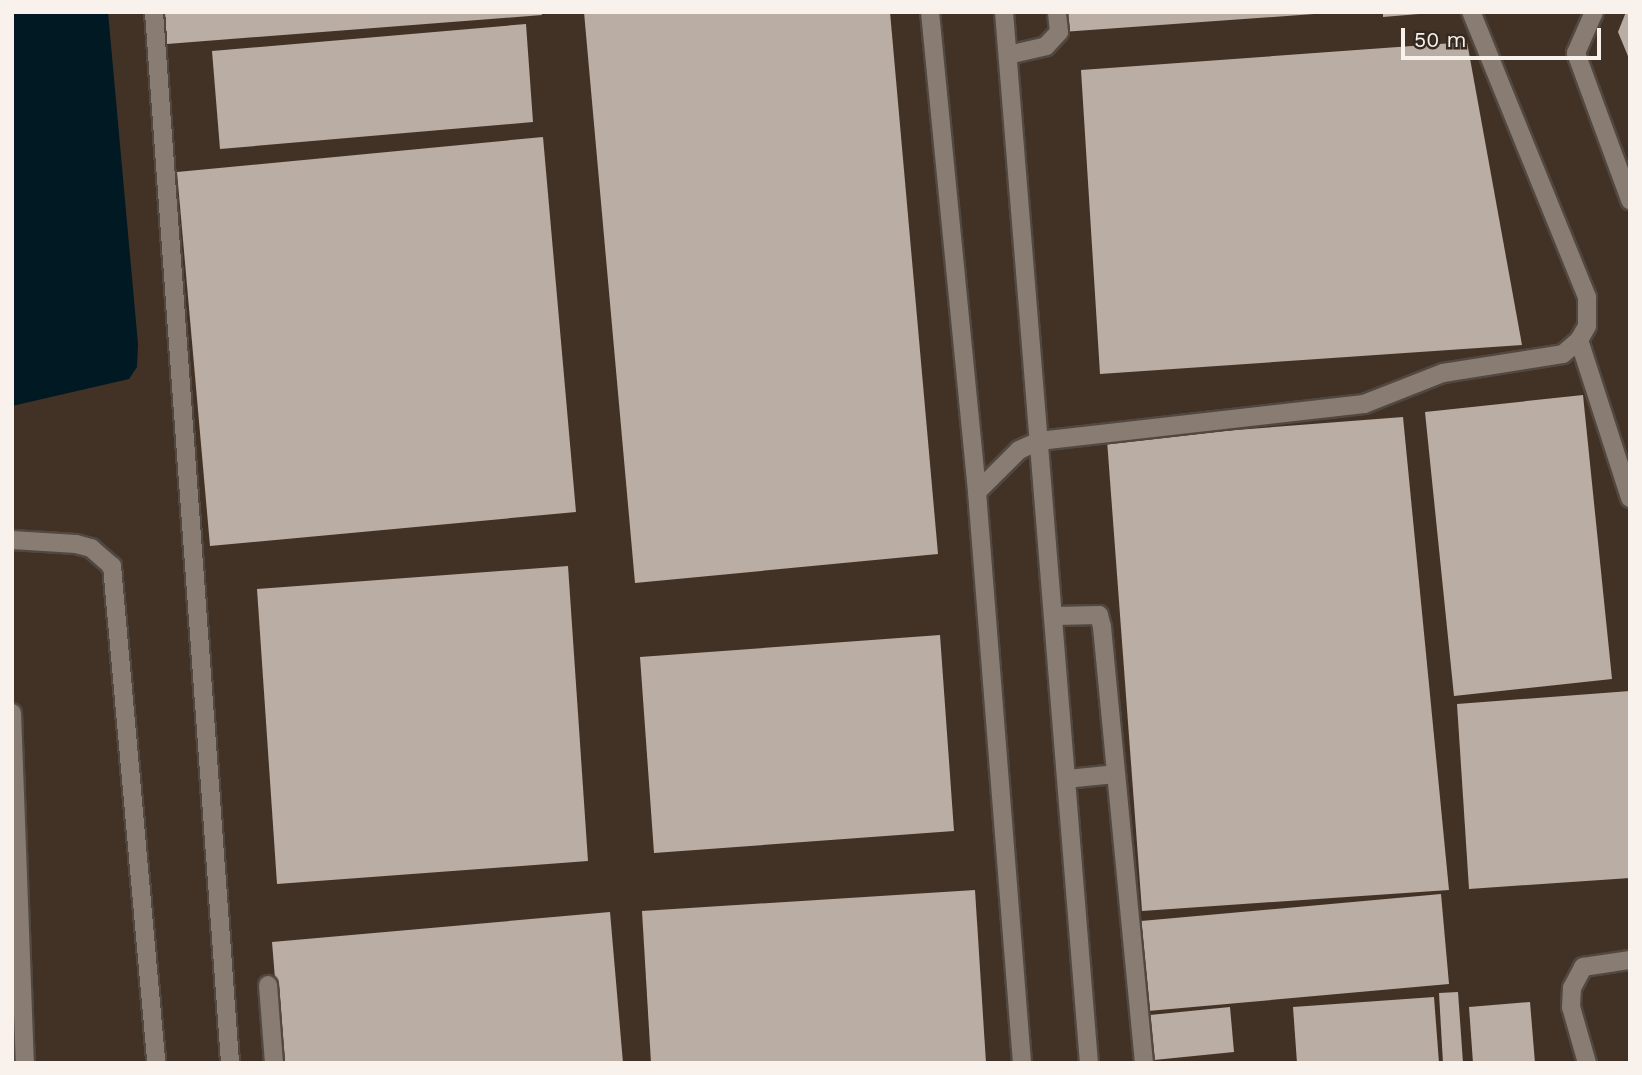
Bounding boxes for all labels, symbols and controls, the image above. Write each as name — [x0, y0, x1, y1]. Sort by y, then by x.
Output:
scale bar — [1404, 14, 1604, 58]
text: 50 m — [1414, 27, 1466, 52]

